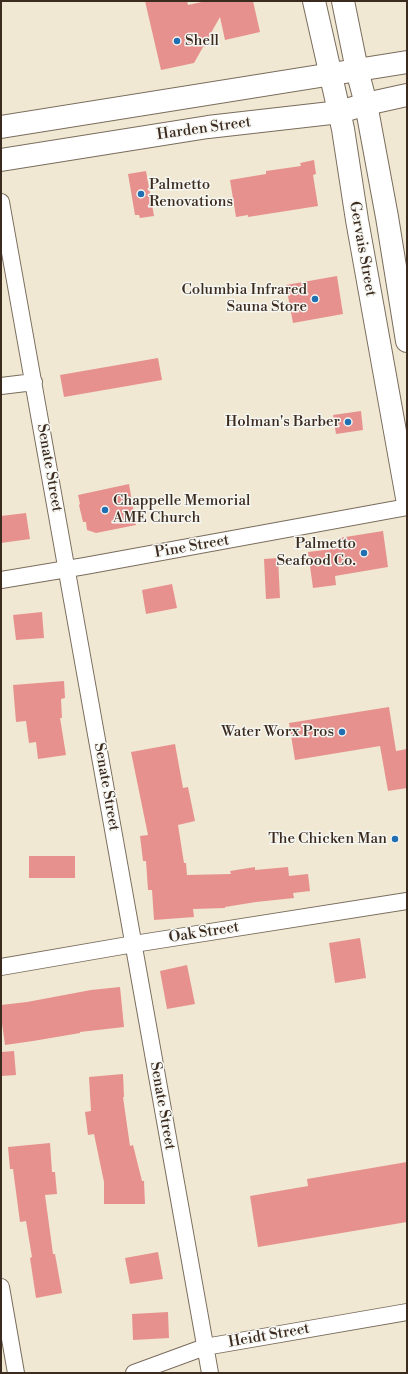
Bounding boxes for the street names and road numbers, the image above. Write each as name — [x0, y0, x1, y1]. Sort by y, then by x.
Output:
street label: Harden Street — [156, 113, 252, 145]
street label: Gervais Street — [345, 200, 379, 298]
street label: Senate Street — [32, 422, 66, 514]
street label: Pine Street — [153, 532, 231, 562]
street label: Senate Street — [89, 741, 123, 833]
street label: Oak Street — [168, 919, 240, 947]
street label: Senate Street — [145, 1060, 179, 1152]
street label: Heidt Street — [227, 1320, 311, 1352]

